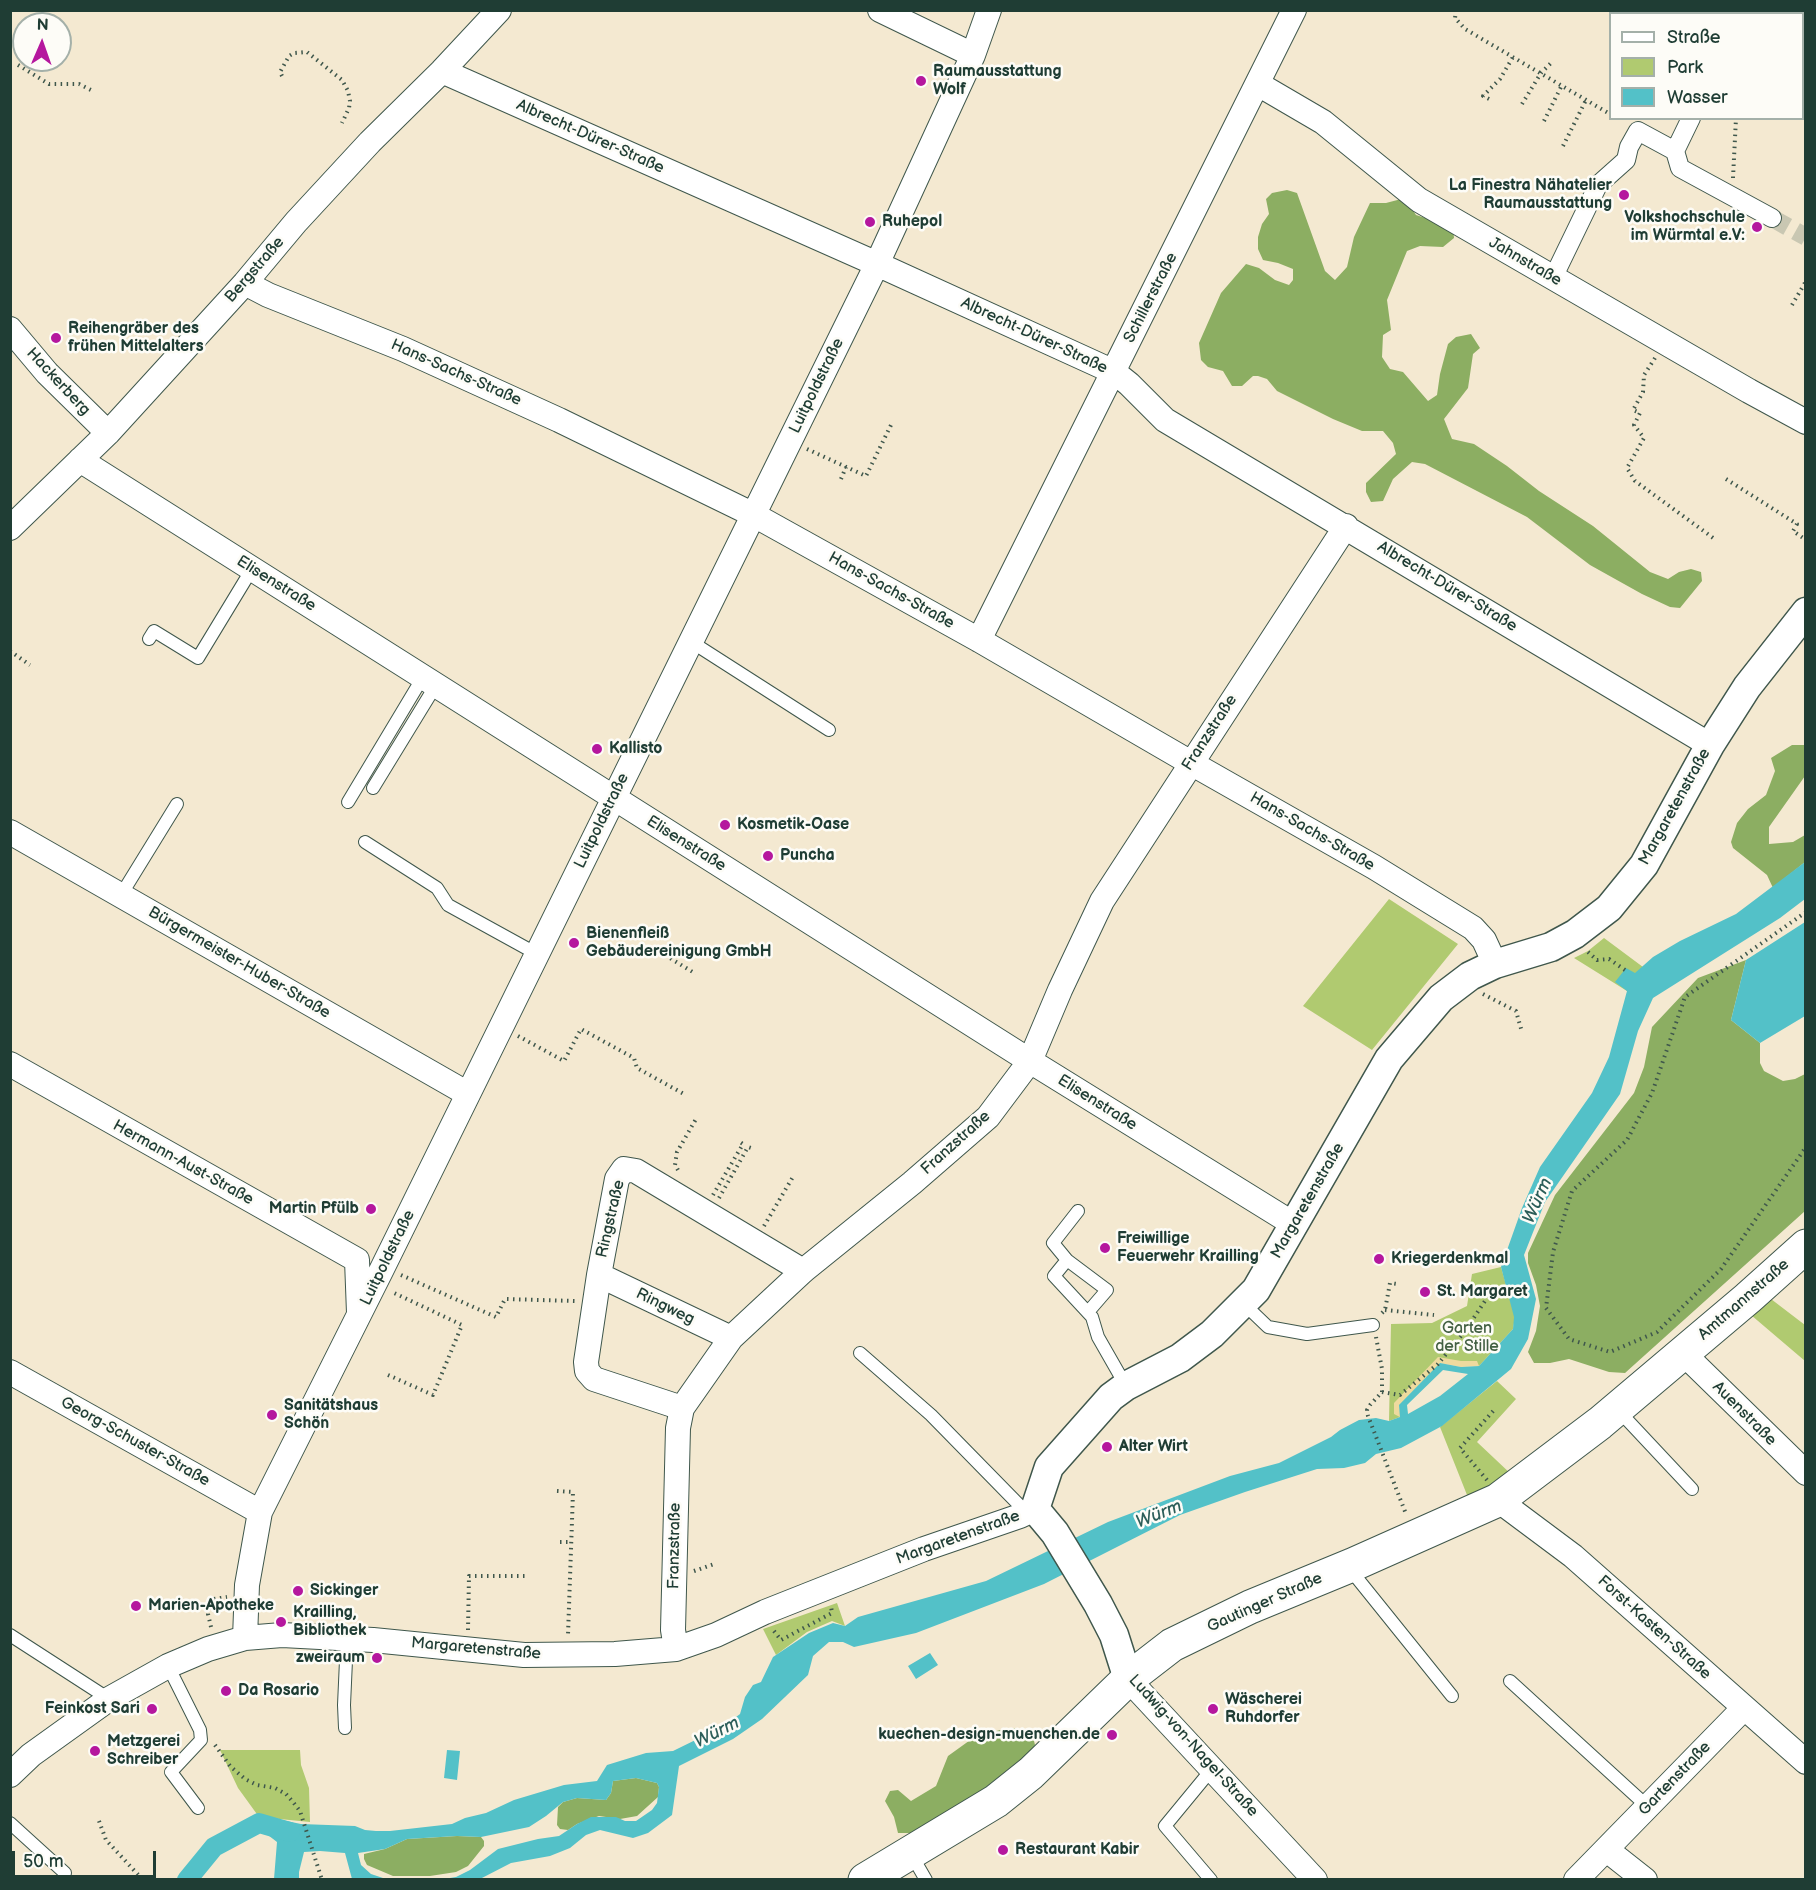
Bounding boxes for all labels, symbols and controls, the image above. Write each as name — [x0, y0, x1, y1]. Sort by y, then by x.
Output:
north arrow — [12, 12, 72, 72]
legend — [1609, 12, 1804, 120]
text: N — [36, 16, 49, 35]
text: Straße — [1667, 27, 1720, 48]
text: Park — [1667, 57, 1703, 78]
place label: Raumausstattung Wolf — [933, 62, 1062, 100]
marker: Raumausstattung Wolf — [914, 74, 928, 88]
text: Wasser — [1667, 87, 1728, 108]
street label: Albrecht-Dürer-Straße — [513, 96, 667, 178]
place label: La Finestra Nähatelier Raumausstattung — [1449, 176, 1612, 214]
marker: La Finestra Nähatelier Raumausstattung — [1617, 188, 1631, 202]
place label: Volkshochschule im Würmtal e.V: — [1624, 208, 1745, 246]
place label: Ruhepol — [882, 212, 942, 232]
marker: Ruhepol — [863, 215, 877, 229]
marker: Volkshochschule im Würmtal e.V: — [1750, 220, 1764, 234]
street label: Bergstraße — [221, 233, 289, 307]
street label: Jahnstraße — [1485, 234, 1565, 290]
street label: Schillerstraße — [1120, 250, 1182, 346]
street label: Albrecht-Dürer-Straße — [958, 294, 1110, 378]
place label: Reihengräber des frühen Mittelalters — [68, 319, 204, 357]
marker: Reihengräber des frühen Mittelalters — [49, 331, 63, 345]
street label: Luitpoldstraße — [786, 335, 848, 437]
street label: Hans-Sachs-Straße — [388, 336, 524, 410]
street label: Hackerberg — [22, 344, 94, 420]
street label: Albrecht-Dürer-Straße — [1374, 538, 1520, 636]
street label: Hans-Sachs-Straße — [825, 548, 957, 634]
street label: Elisenstraße — [233, 552, 319, 616]
street label: Franzstraße — [1178, 692, 1242, 774]
place label: Kallisto — [609, 739, 662, 759]
marker: Kallisto — [590, 742, 604, 756]
street label: Margaretenstraße — [1635, 745, 1715, 869]
street label: Luitpoldstraße — [571, 770, 633, 872]
street label: Hans-Sachs-Straße — [1246, 788, 1378, 876]
street label: Elisenstraße — [643, 812, 729, 876]
place label: Kosmetik-Oase — [737, 815, 849, 835]
marker: Kosmetik-Oase — [718, 818, 732, 832]
place label: Puncha — [780, 846, 835, 866]
marker: Puncha — [761, 849, 775, 863]
street label: Bürgermeister-Huber-Straße — [144, 903, 334, 1023]
place label: Bienenfleiß Gebäudereinigung GmbH — [586, 924, 772, 962]
marker: Bienenfleiß Gebäudereinigung GmbH — [567, 936, 581, 950]
street label: Elisenstraße — [1054, 1071, 1140, 1135]
street label: Franzstraße — [917, 1107, 995, 1179]
street label: Hermann-Aust-Straße — [109, 1116, 257, 1210]
street label: Margaretenstraße — [1267, 1140, 1349, 1262]
water label: Würm — [1518, 1175, 1558, 1227]
street label: Ringstraße — [593, 1178, 629, 1260]
place label: Martin Pfülb — [269, 1199, 359, 1219]
marker: Martin Pfülb — [364, 1202, 378, 1216]
street label: Luitpoldstraße — [357, 1207, 419, 1309]
place label: Freiwillige Feuerwehr Krailling — [1117, 1229, 1259, 1267]
marker: Freiwillige Feuerwehr Krailling — [1098, 1241, 1112, 1255]
place label: Kriegerdenkmal — [1391, 1249, 1508, 1269]
marker: Kriegerdenkmal — [1372, 1252, 1386, 1266]
street label: Amtmannstraße — [1695, 1255, 1793, 1345]
place label: St. Margaret — [1437, 1282, 1528, 1302]
street label: Ringweg — [633, 1285, 697, 1329]
marker: St. Margaret — [1418, 1285, 1432, 1299]
park label: Garten der Stille — [1435, 1319, 1499, 1357]
street label: Auenstraße — [1708, 1378, 1780, 1450]
street label: Georg-Schuster-Straße — [57, 1393, 213, 1491]
place label: Sanitätshaus Schön — [284, 1396, 378, 1434]
marker: Sanitätshaus Schön — [265, 1408, 279, 1422]
place label: Alter Wirt — [1119, 1437, 1188, 1457]
marker: Alter Wirt — [1100, 1440, 1114, 1454]
water label: Würm — [1133, 1496, 1185, 1534]
street label: Franzstraße — [665, 1503, 685, 1589]
street label: Margaretenstraße — [894, 1507, 1022, 1569]
street label: Gautinger Straße — [1204, 1569, 1326, 1637]
street label: Forst-Kasten-Straße — [1593, 1572, 1715, 1684]
place label: Sickinger — [310, 1581, 378, 1601]
marker: Sickinger — [291, 1584, 305, 1598]
place label: Marien-Apotheke — [148, 1596, 274, 1616]
marker: Marien-Apotheke — [129, 1599, 143, 1613]
place label: Krailling, Bibliothek — [293, 1603, 366, 1641]
marker: Krailling, Bibliothek — [274, 1615, 288, 1629]
street label: Margaretenstraße — [410, 1634, 542, 1664]
place label: zweiraum — [296, 1648, 365, 1668]
marker: zweiraum — [370, 1651, 384, 1665]
street label: Ludwig-von-Nagel-Straße — [1124, 1671, 1262, 1821]
place label: Da Rosario — [238, 1681, 319, 1701]
marker: Da Rosario — [219, 1684, 233, 1698]
place label: Wäscherei Ruhdorfer — [1225, 1690, 1302, 1728]
place label: Feinkost Sari — [45, 1699, 140, 1719]
marker: Feinkost Sari — [145, 1702, 159, 1716]
marker: Wäscherei Ruhdorfer — [1206, 1702, 1220, 1716]
water label: Würm — [691, 1713, 743, 1753]
place label: kuechen-design-muenchen.de — [878, 1725, 1100, 1745]
marker: kuechen-design-muenchen.de — [1105, 1728, 1119, 1742]
place label: Metzgerei Schreiber — [107, 1732, 180, 1770]
street label: Gartenstraße — [1635, 1738, 1715, 1820]
marker: Metzgerei Schreiber — [88, 1744, 102, 1758]
scale bar — [15, 1839, 159, 1877]
place label: Restaurant Kabir — [1015, 1840, 1139, 1860]
marker: Restaurant Kabir — [996, 1843, 1010, 1857]
text: 50 m — [23, 1851, 64, 1872]

